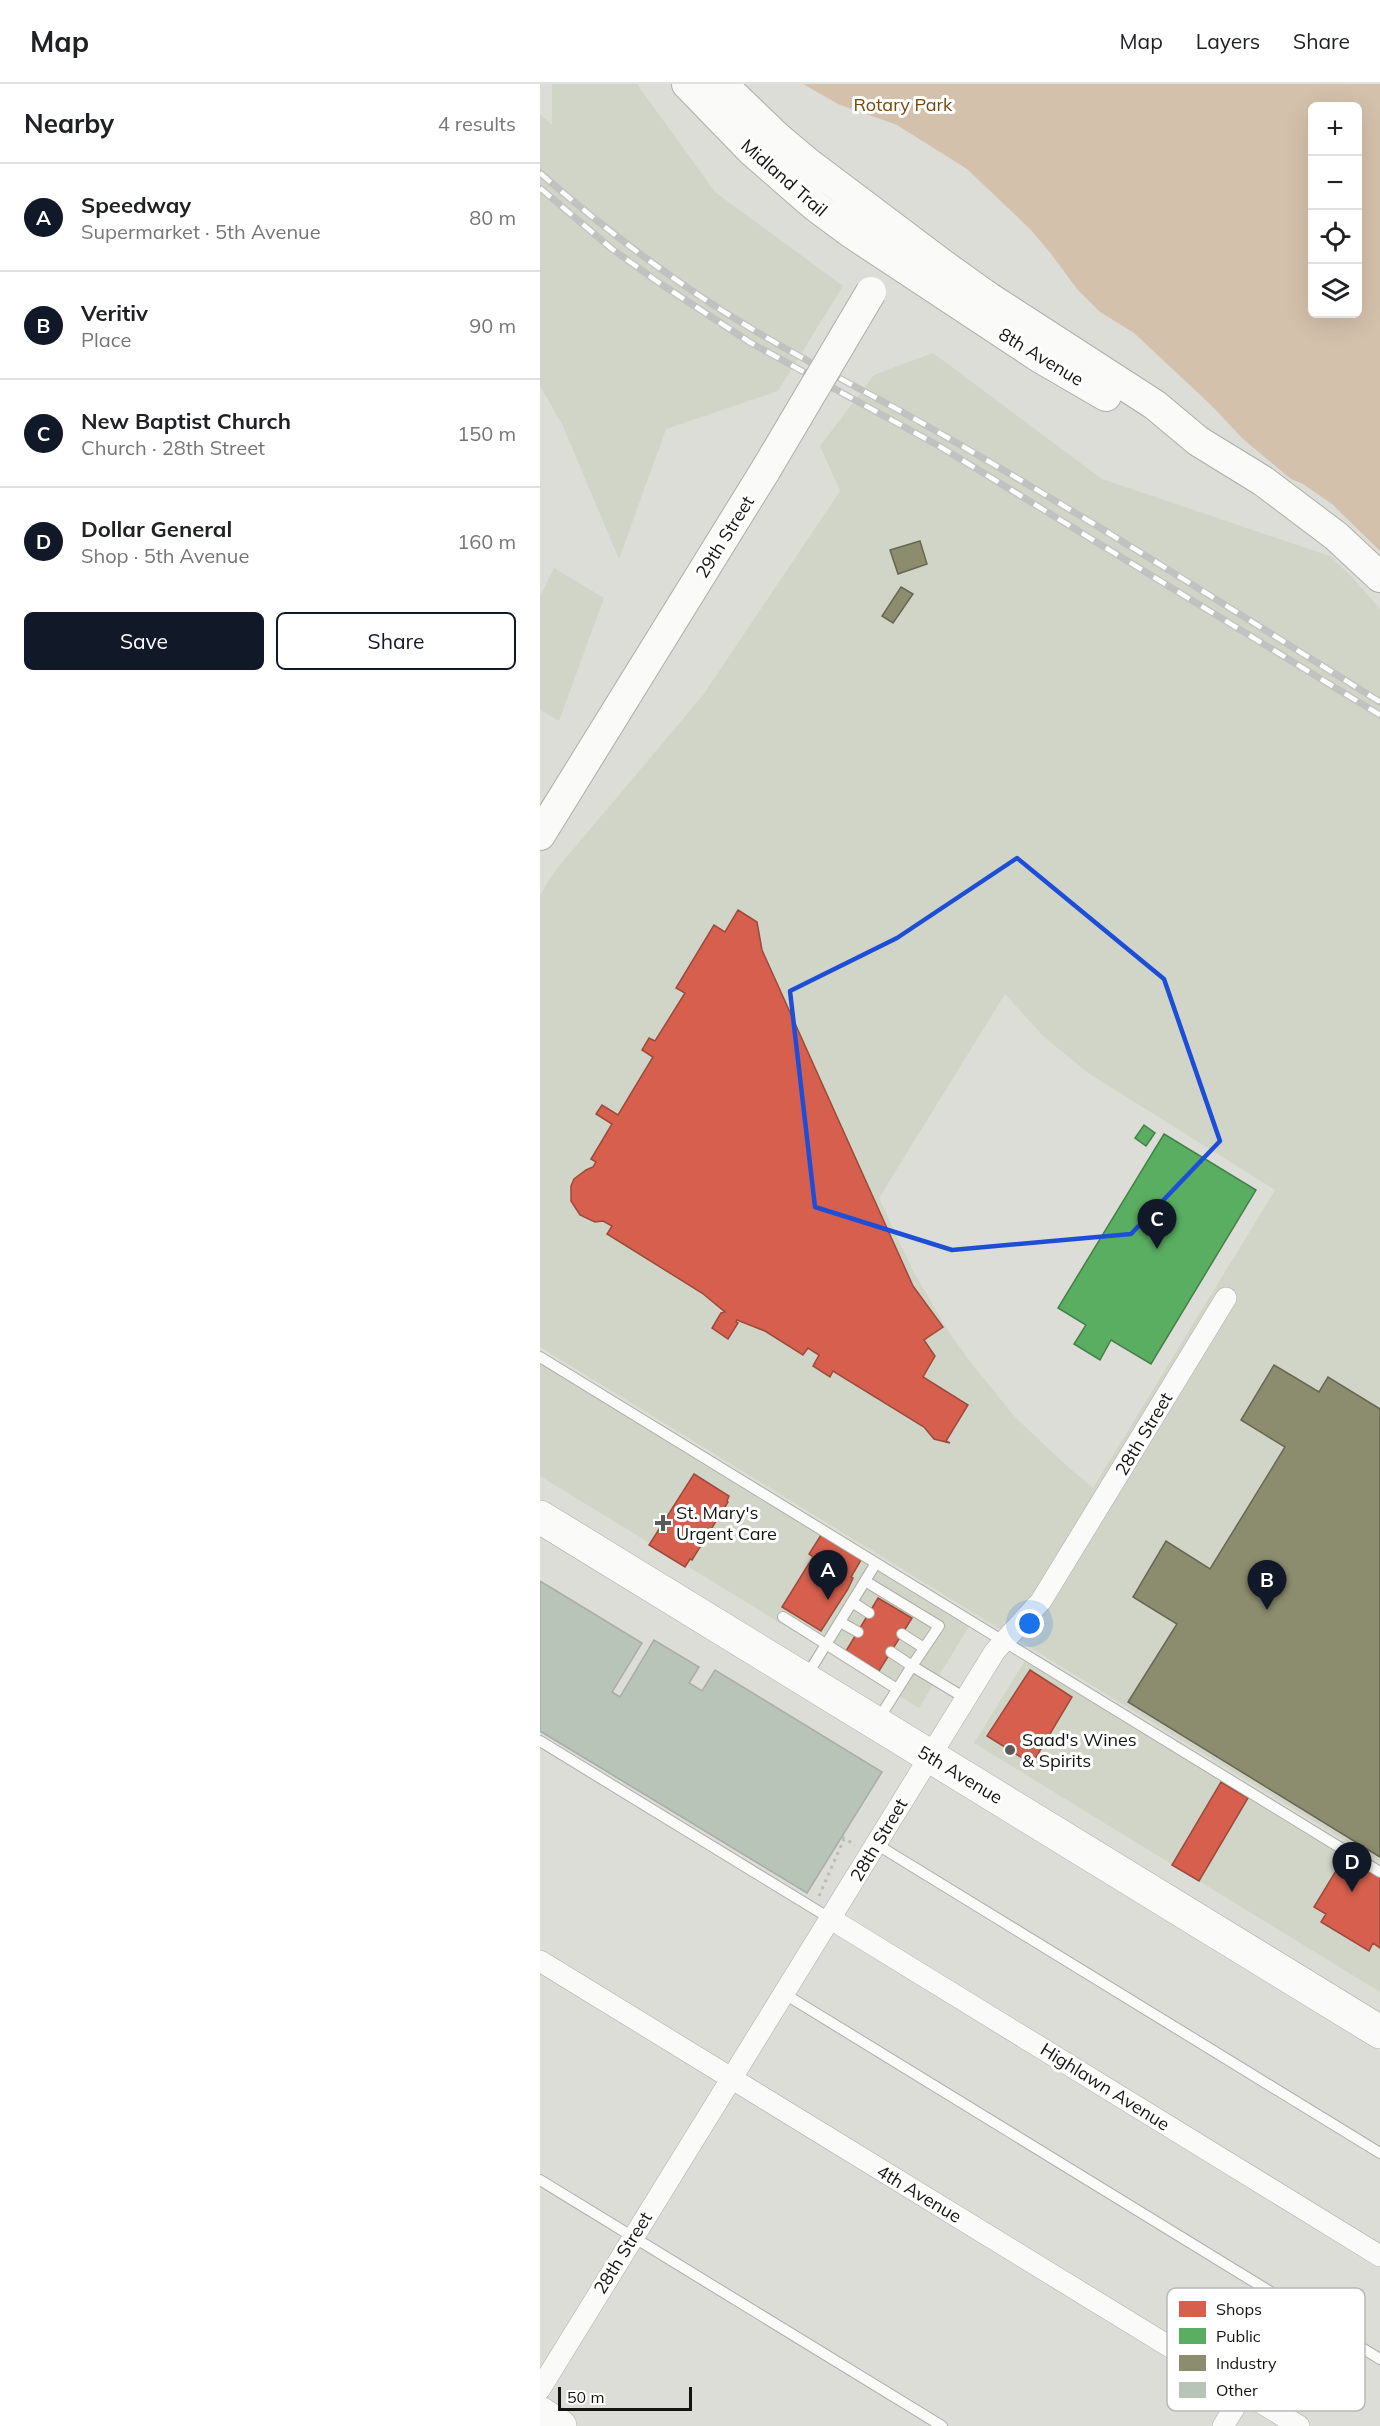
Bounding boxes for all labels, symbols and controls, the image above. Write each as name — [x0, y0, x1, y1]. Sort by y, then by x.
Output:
text: Map — [30, 24, 89, 59]
text: Map — [1120, 28, 1163, 54]
text: Layers — [1196, 28, 1260, 54]
text: Share — [1293, 28, 1350, 54]
park label: Rotary Park — [854, 93, 953, 116]
map controls — [1308, 102, 1362, 318]
button: + — [1308, 102, 1362, 156]
text: Nearby — [24, 107, 114, 140]
text: 4 results — [438, 111, 516, 136]
street label: Midland Trail — [736, 134, 832, 221]
button: − — [1308, 156, 1362, 210]
text: Speedway — [81, 191, 191, 219]
text: A — [36, 205, 51, 230]
text: 80 m — [469, 205, 516, 230]
button: locate — [1308, 210, 1362, 264]
text: Supermarket · 5th Avenue — [81, 219, 321, 244]
button: layers — [1308, 264, 1362, 318]
text: Veritiv — [81, 299, 148, 327]
text: B — [37, 313, 50, 338]
text: 90 m — [469, 313, 516, 338]
street label: 8th Avenue — [995, 322, 1088, 391]
text: Place — [81, 327, 131, 352]
text: New Baptist Church — [81, 407, 291, 435]
text: C — [37, 421, 50, 446]
text: 150 m — [457, 421, 516, 446]
text: Church · 28th Street — [81, 435, 265, 460]
street label: 29th Street — [690, 491, 759, 582]
text: Dollar General — [81, 515, 232, 543]
text: D — [36, 529, 51, 554]
text: 160 m — [457, 529, 516, 554]
text: Shop · 5th Avenue — [81, 543, 249, 568]
button: Save — [24, 612, 264, 670]
button: Share — [276, 612, 516, 670]
pin: C — [1138, 1200, 1176, 1249]
street label: 28th Street — [1110, 1388, 1177, 1479]
place label: St. Mary's Urgent Care — [676, 1501, 777, 1545]
marker: St. Mary's Urgent Care — [654, 1514, 672, 1532]
pin: A — [808, 1550, 848, 1600]
pin: B — [1248, 1560, 1286, 1610]
your location — [1015, 1609, 1044, 1638]
place label: Saad's Wines & Spirits — [1022, 1728, 1137, 1772]
street label: 5th Avenue — [914, 1740, 1007, 1809]
marker: Saad's Wines & Spirits — [1003, 1743, 1017, 1757]
street label: 28th Street — [845, 1794, 912, 1885]
pin: D — [1332, 1842, 1372, 1892]
street label: Highlawn Avenue — [1036, 2038, 1174, 2136]
street label: 4th Avenue — [873, 2159, 966, 2228]
street label: 28th Street — [588, 2207, 657, 2298]
legend — [1167, 2288, 1365, 2411]
text: Shops — [1216, 2299, 1262, 2319]
text: Public — [1216, 2326, 1261, 2346]
text: Industry — [1216, 2353, 1277, 2373]
text: Other — [1216, 2380, 1258, 2400]
scale bar — [558, 2384, 692, 2412]
text: 50 m — [567, 2387, 604, 2407]

